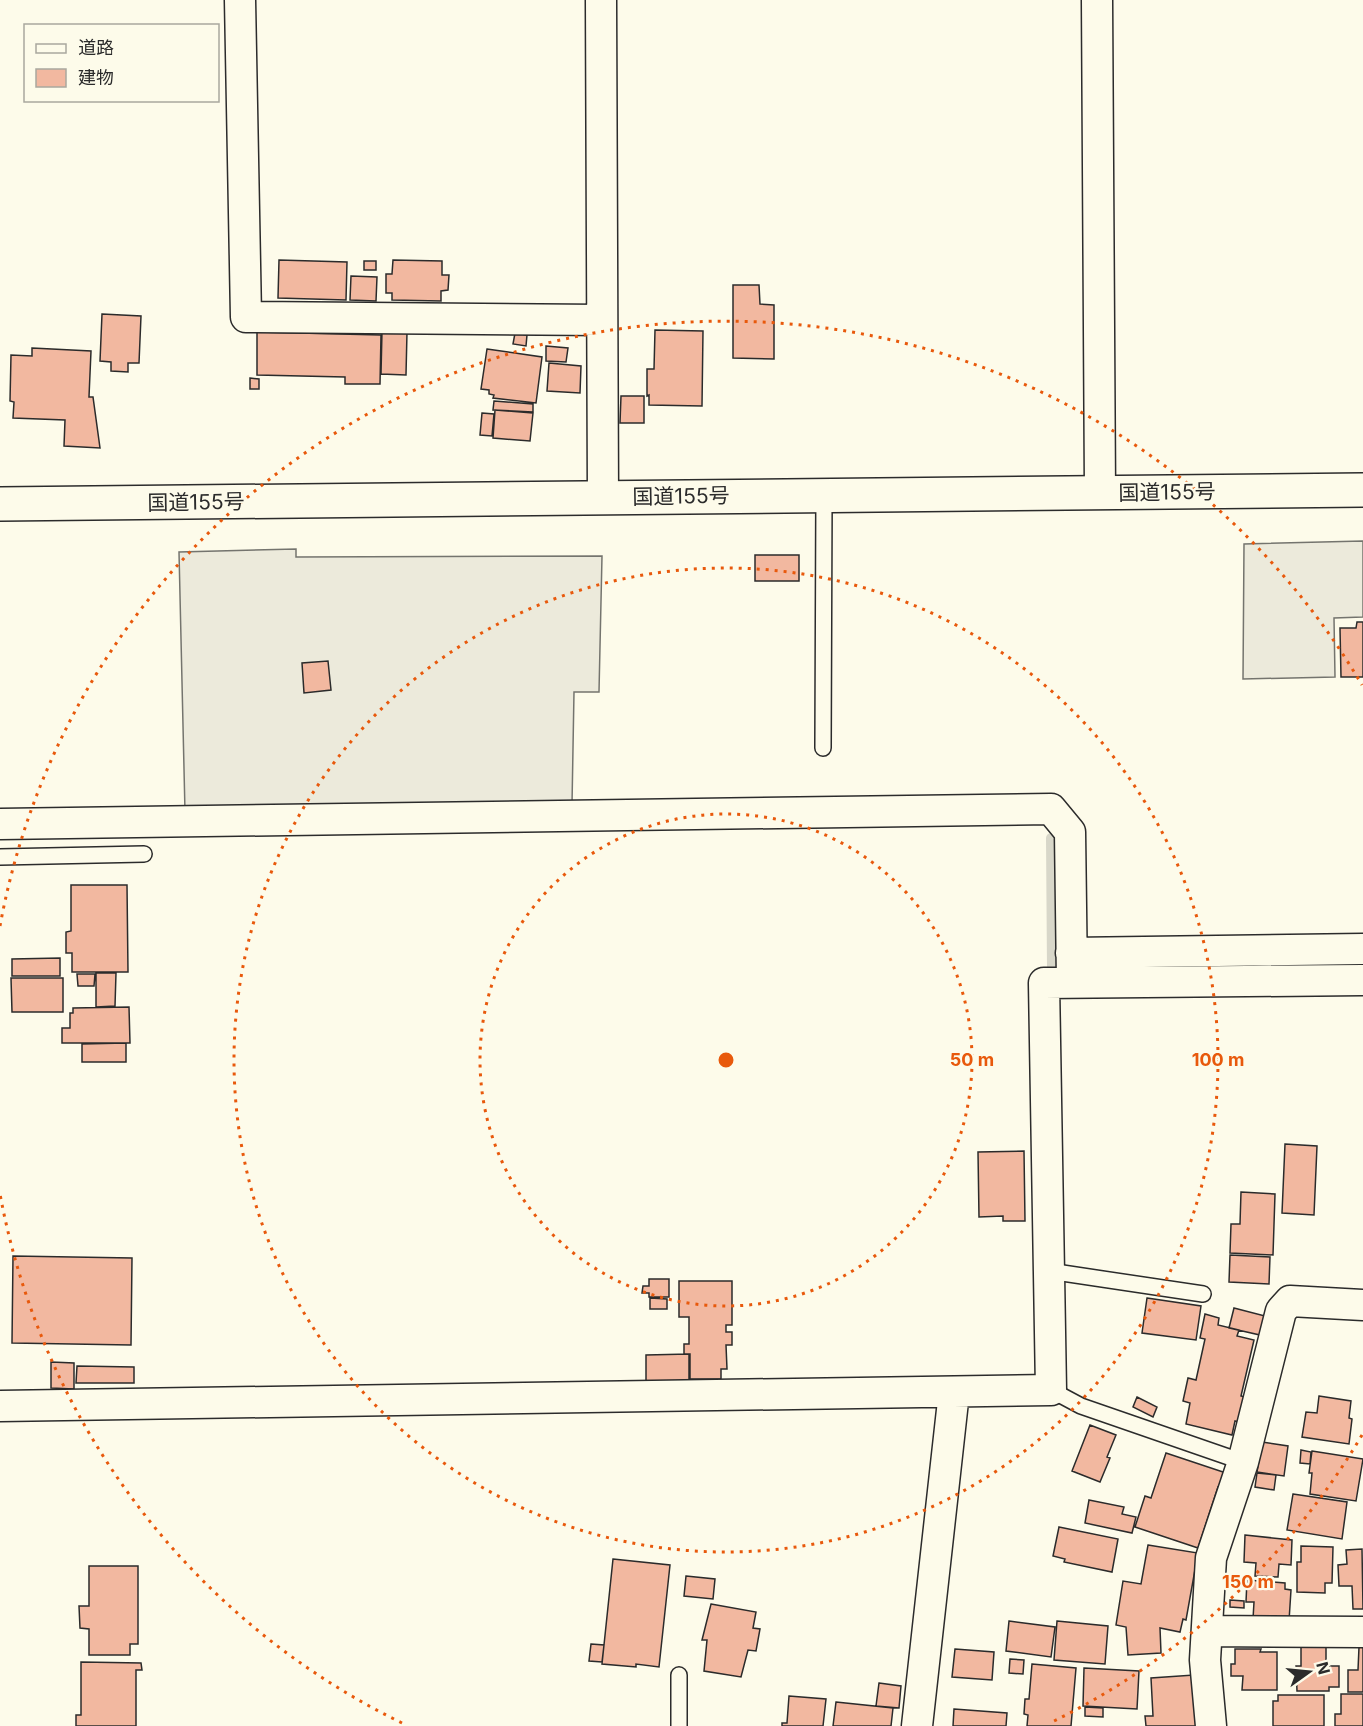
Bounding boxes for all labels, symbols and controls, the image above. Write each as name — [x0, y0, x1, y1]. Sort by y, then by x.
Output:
legend — [24, 24, 219, 102]
text: 道路 — [78, 37, 114, 58]
text: 建物 — [78, 67, 114, 88]
street label: 国道155号 — [1118, 479, 1216, 505]
street label: 国道155号 — [632, 483, 730, 509]
street label: 国道155号 — [147, 489, 245, 515]
text: 50 m — [950, 1049, 994, 1070]
text: 100 m — [1192, 1049, 1244, 1070]
centre of rings — [716, 1050, 736, 1070]
text: 150 m — [1222, 1571, 1274, 1592]
north arrow — [1279, 1642, 1339, 1702]
text: N — [1312, 1660, 1335, 1677]

